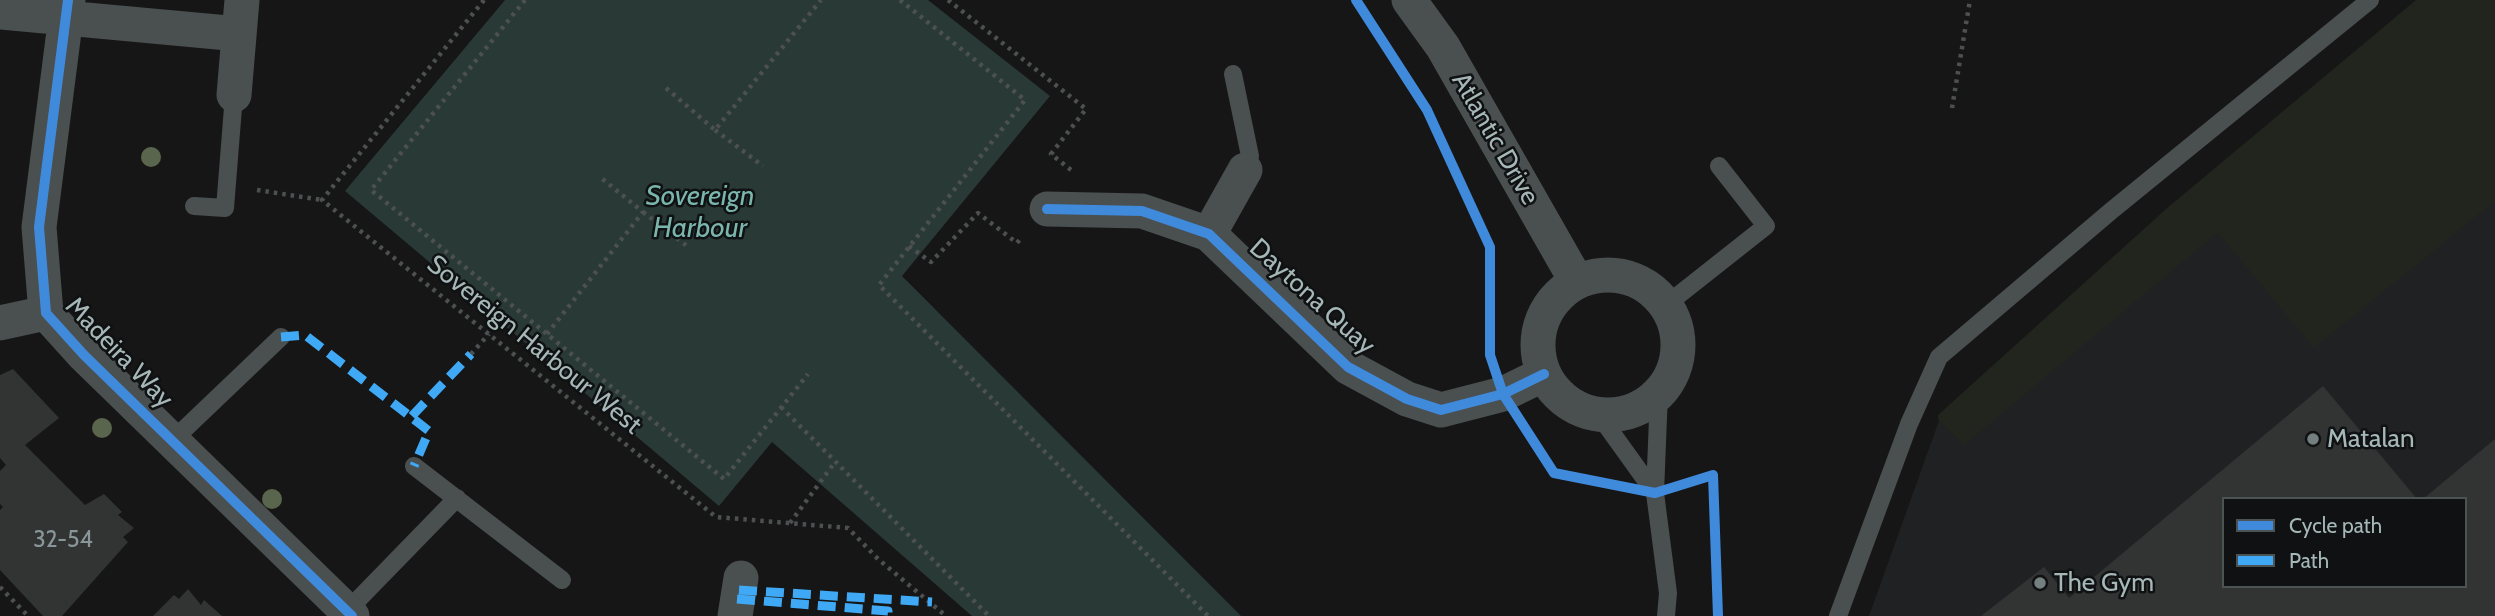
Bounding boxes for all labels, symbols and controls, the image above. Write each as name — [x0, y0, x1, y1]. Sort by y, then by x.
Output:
street label: Atlantic Drive — [1445, 67, 1545, 211]
water label: Sovereign Harbour — [646, 180, 754, 246]
street label: Daytona Quay — [1243, 232, 1381, 362]
street label: Sovereign Harbour West — [421, 249, 647, 441]
street label: Madeira Way — [59, 291, 179, 415]
place label: Matalan — [2327, 423, 2415, 455]
marker: Matalan — [2305, 431, 2321, 447]
legend — [2222, 497, 2467, 588]
text: Cycle path — [2289, 513, 2382, 538]
house number: 32-54 — [33, 526, 93, 554]
text: Path — [2289, 548, 2329, 573]
place label: The Gym — [2054, 567, 2154, 599]
marker: The Gym — [2032, 575, 2048, 591]

